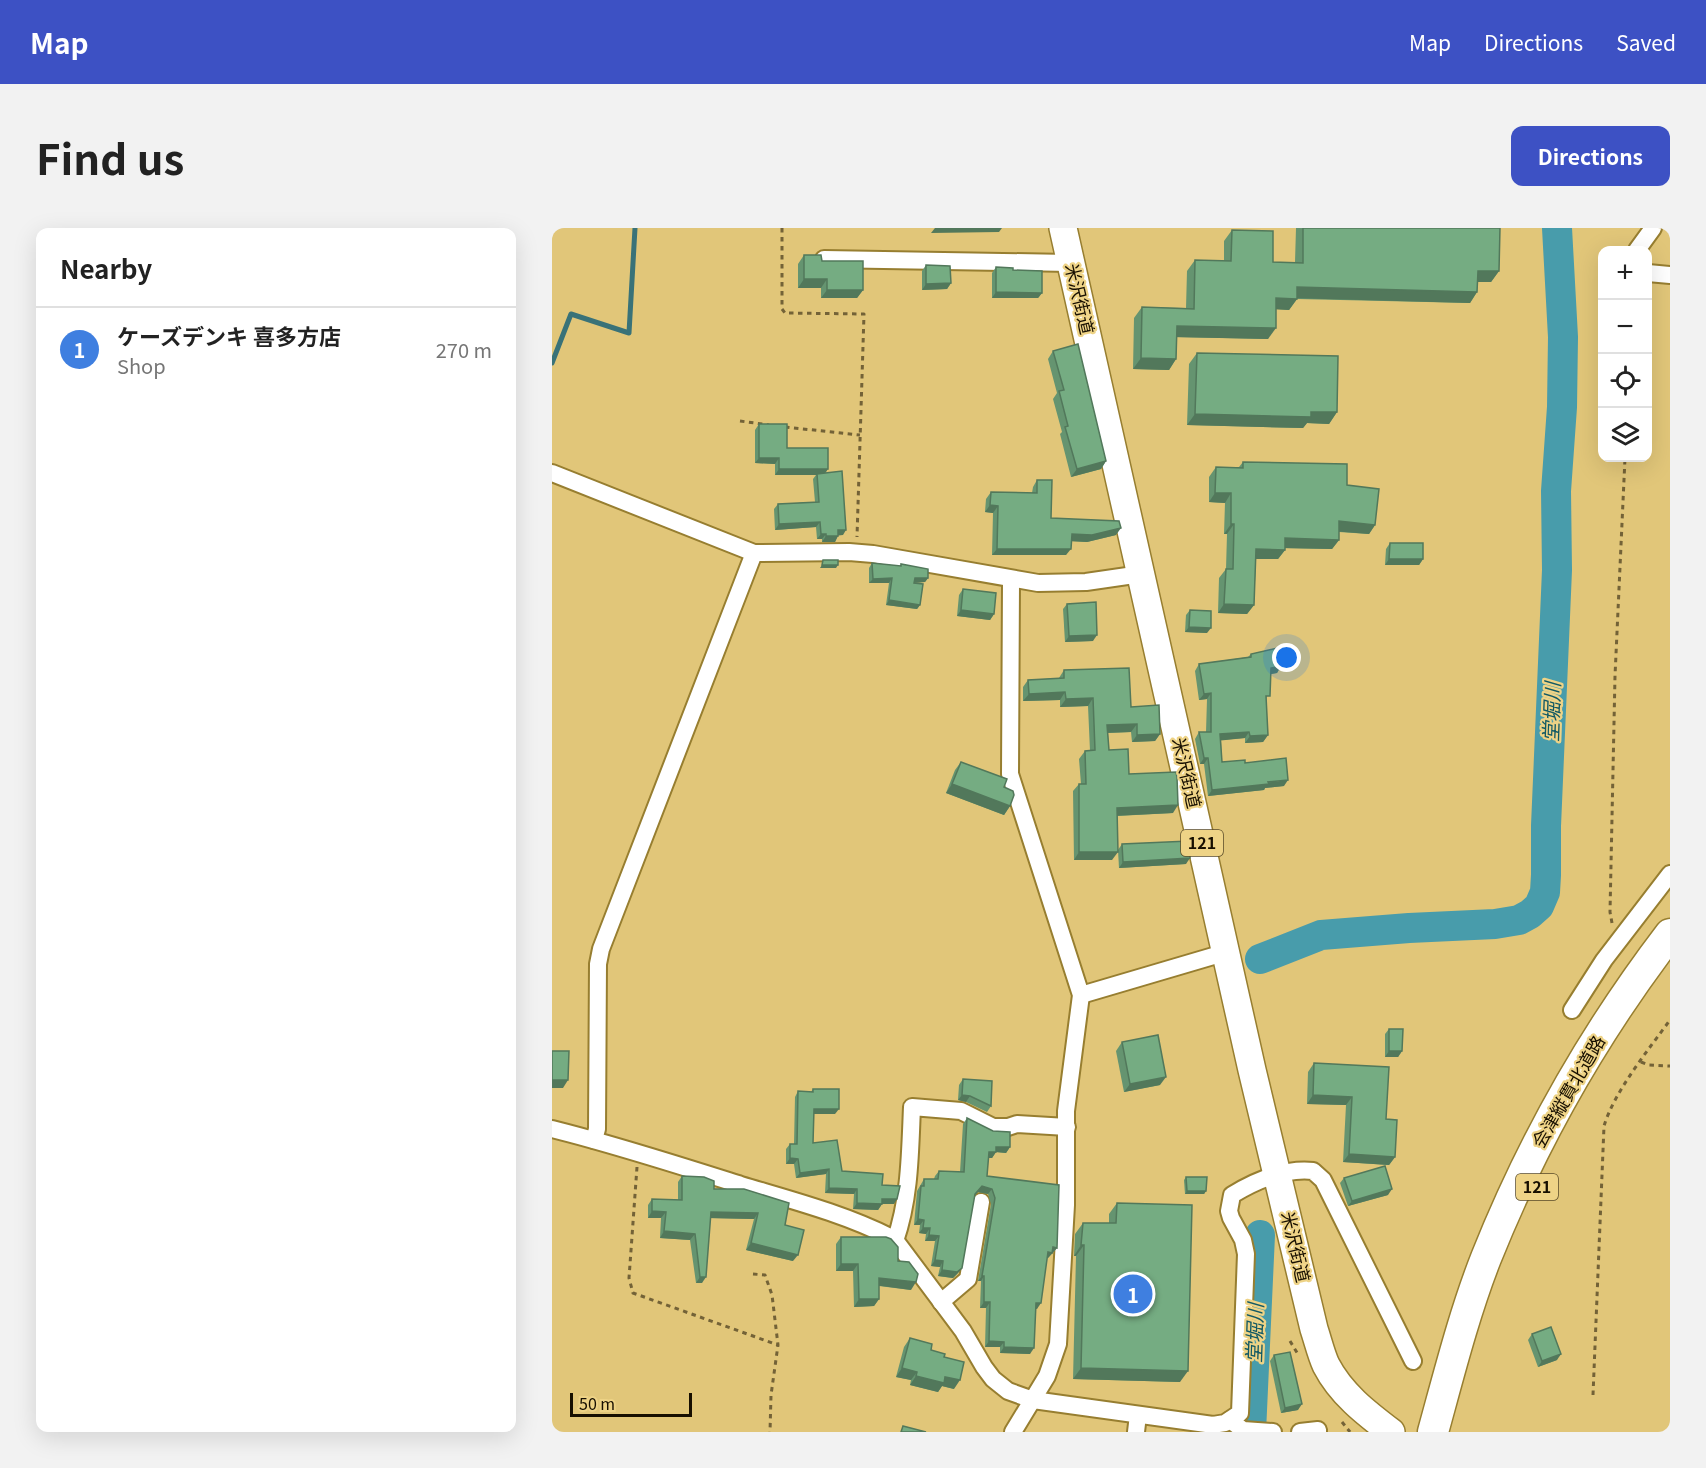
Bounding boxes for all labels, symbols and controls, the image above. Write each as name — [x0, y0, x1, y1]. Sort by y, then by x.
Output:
text: Map — [30, 22, 88, 62]
text: Map — [1409, 27, 1451, 57]
text: Directions — [1484, 27, 1583, 57]
text: Saved — [1616, 27, 1676, 57]
text: Find us — [36, 126, 184, 187]
button: Directions — [1511, 126, 1670, 186]
map controls — [1598, 246, 1652, 462]
button: + — [1598, 246, 1652, 300]
text: Nearby — [60, 249, 152, 286]
street label: 米沢街道 — [1060, 261, 1102, 337]
button: − — [1598, 300, 1652, 354]
text: ケーズデンキ 喜多方店 — [117, 319, 341, 351]
text: 1 — [74, 335, 85, 364]
text: 270 m — [436, 335, 492, 364]
text: Shop — [117, 351, 166, 380]
button: locate — [1598, 354, 1652, 408]
button: layers — [1598, 408, 1652, 462]
your location — [1272, 643, 1301, 672]
water label: 堂堀川 — [1535, 679, 1566, 742]
street label: 米沢街道 — [1167, 735, 1209, 811]
road number: 121 — [1181, 830, 1223, 856]
street label: 会津縦貫北道路 — [1525, 1030, 1610, 1152]
road number: 121 — [1516, 1174, 1558, 1200]
street label: 米沢街道 — [1276, 1209, 1318, 1285]
pin: 1 — [1114, 1272, 1152, 1316]
water label: 堂堀川 — [1238, 1300, 1269, 1363]
scale bar — [570, 1390, 692, 1418]
text: 50 m — [579, 1391, 615, 1415]

